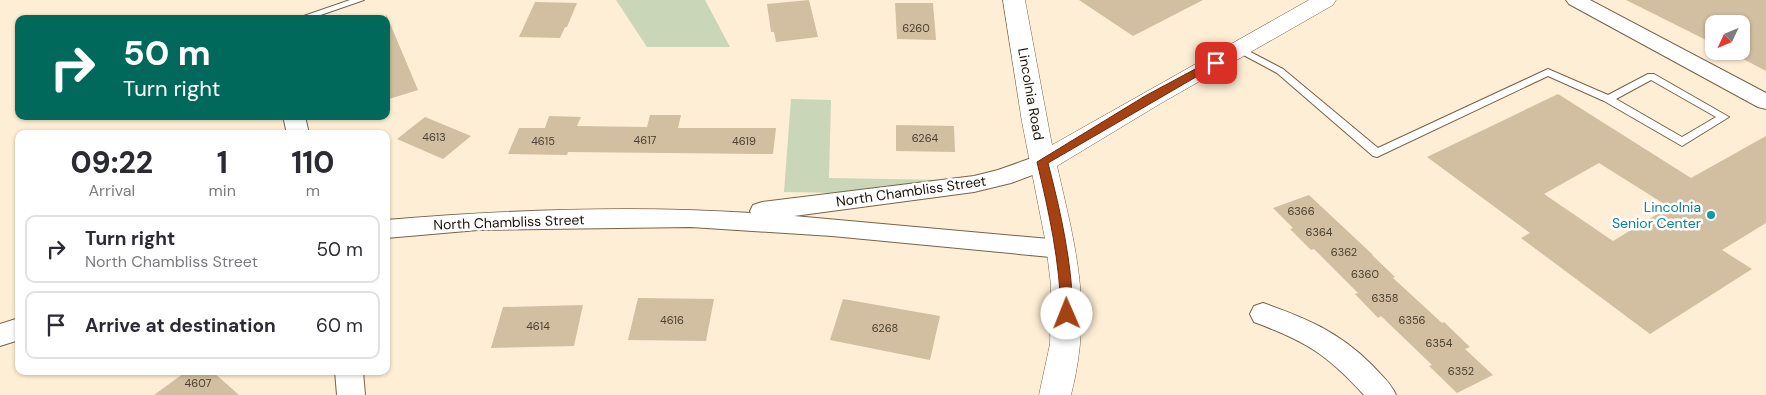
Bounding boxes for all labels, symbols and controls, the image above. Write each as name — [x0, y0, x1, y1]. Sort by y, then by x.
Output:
north arrow — [1705, 15, 1750, 60]
map controls — [1705, 15, 1750, 60]
house number: 6260 — [902, 21, 930, 35]
text: 50 m — [123, 30, 211, 76]
icon: right — [40, 35, 105, 100]
pin — [1195, 42, 1237, 84]
street label: Lincolnia Road — [1014, 46, 1048, 142]
icon: arrive — [1202, 49, 1230, 77]
text: Turn right — [123, 74, 220, 103]
house number: 4613 — [422, 130, 446, 144]
house number: 6264 — [912, 131, 939, 145]
house number: 4617 — [634, 133, 657, 147]
house number: 4615 — [531, 134, 555, 148]
house number: 4619 — [732, 134, 756, 148]
text: 09:22 — [70, 143, 153, 182]
text: 1 — [217, 143, 228, 182]
text: 110 — [291, 143, 335, 182]
street label: North Chambliss Street — [835, 172, 987, 210]
text: Arrival — [88, 180, 135, 201]
text: min — [209, 180, 236, 201]
text: m — [306, 180, 320, 201]
place label: Lincolnia Senior Center — [1612, 198, 1701, 232]
house number: 6366 — [1287, 204, 1315, 218]
marker: Lincolnia Senior Center — [1705, 209, 1717, 221]
street label: North Chambliss Street — [433, 210, 585, 234]
house number: 6364 — [1306, 225, 1333, 239]
text: Turn right — [85, 226, 175, 251]
icon: right — [42, 235, 70, 263]
text: 50 m — [316, 237, 363, 262]
house number: 6362 — [1331, 245, 1357, 259]
text: North Chambliss Street — [85, 251, 258, 272]
house number: 6360 — [1351, 267, 1379, 281]
position arrow — [1040, 287, 1092, 339]
house number: 6358 — [1372, 291, 1398, 305]
icon: arrive — [42, 311, 70, 339]
text: Arrive at destination — [85, 313, 276, 338]
text: 60 m — [316, 313, 363, 338]
house number: 4616 — [660, 313, 684, 327]
house number: 6356 — [1398, 313, 1426, 327]
house number: 4614 — [526, 319, 550, 333]
house number: 6268 — [872, 321, 898, 335]
house number: 6354 — [1426, 336, 1453, 350]
house number: 6352 — [1448, 364, 1474, 378]
house number: 4607 — [185, 376, 212, 390]

